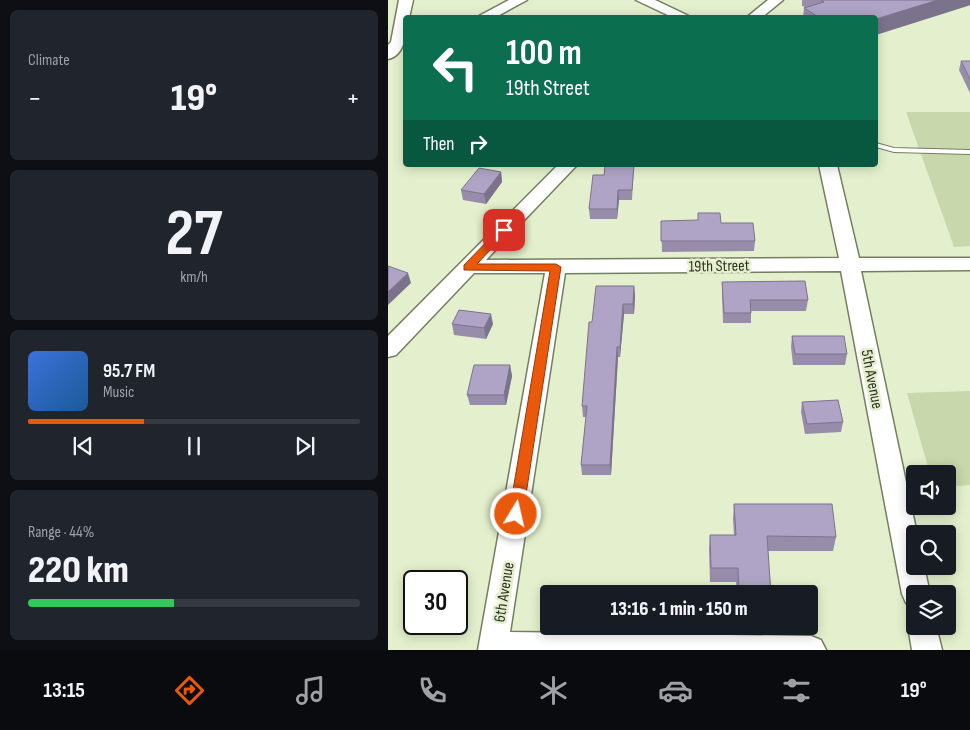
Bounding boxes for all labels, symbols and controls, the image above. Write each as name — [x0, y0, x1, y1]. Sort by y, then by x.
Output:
text: 100 m — [506, 32, 582, 75]
icon: left — [423, 35, 488, 100]
text: Climate — [28, 51, 70, 70]
text: 19th Street — [506, 75, 590, 102]
text: 19° — [171, 76, 217, 121]
text: − — [28, 82, 42, 115]
text: + — [346, 82, 360, 115]
icon: right — [464, 130, 492, 158]
text: Then — [423, 133, 454, 156]
text: 27 — [166, 196, 222, 274]
pin — [483, 209, 525, 251]
icon: arrive — [490, 216, 518, 244]
street label: 19th Street — [688, 256, 750, 277]
text: km/h — [180, 268, 208, 287]
street label: 5th Avenue — [856, 348, 887, 410]
text: 95.7 FM — [103, 360, 155, 383]
text: Music — [103, 383, 134, 402]
icon: previous — [69, 432, 97, 460]
icon: pause — [180, 432, 208, 460]
icon: next — [291, 432, 319, 460]
map controls — [906, 465, 956, 635]
button: sound — [906, 465, 956, 515]
position arrow — [489, 487, 541, 539]
text: Range · 44% — [28, 523, 94, 542]
button: search — [906, 525, 956, 575]
text: 220 km — [28, 548, 129, 593]
street label: 6th Avenue — [490, 561, 519, 624]
speed limit sign: 30 — [403, 570, 468, 635]
button: layers — [906, 585, 956, 635]
text: 13:16 · 1 min · 150 m — [610, 598, 748, 621]
icon: directions — [172, 673, 207, 708]
icon: music — [293, 673, 328, 708]
icon: phone — [415, 673, 450, 708]
icon: climate — [536, 673, 571, 708]
icon: car — [658, 673, 693, 708]
icon: filters — [779, 673, 814, 708]
text: 13:15 — [43, 677, 85, 704]
text: 19° — [901, 677, 927, 704]

